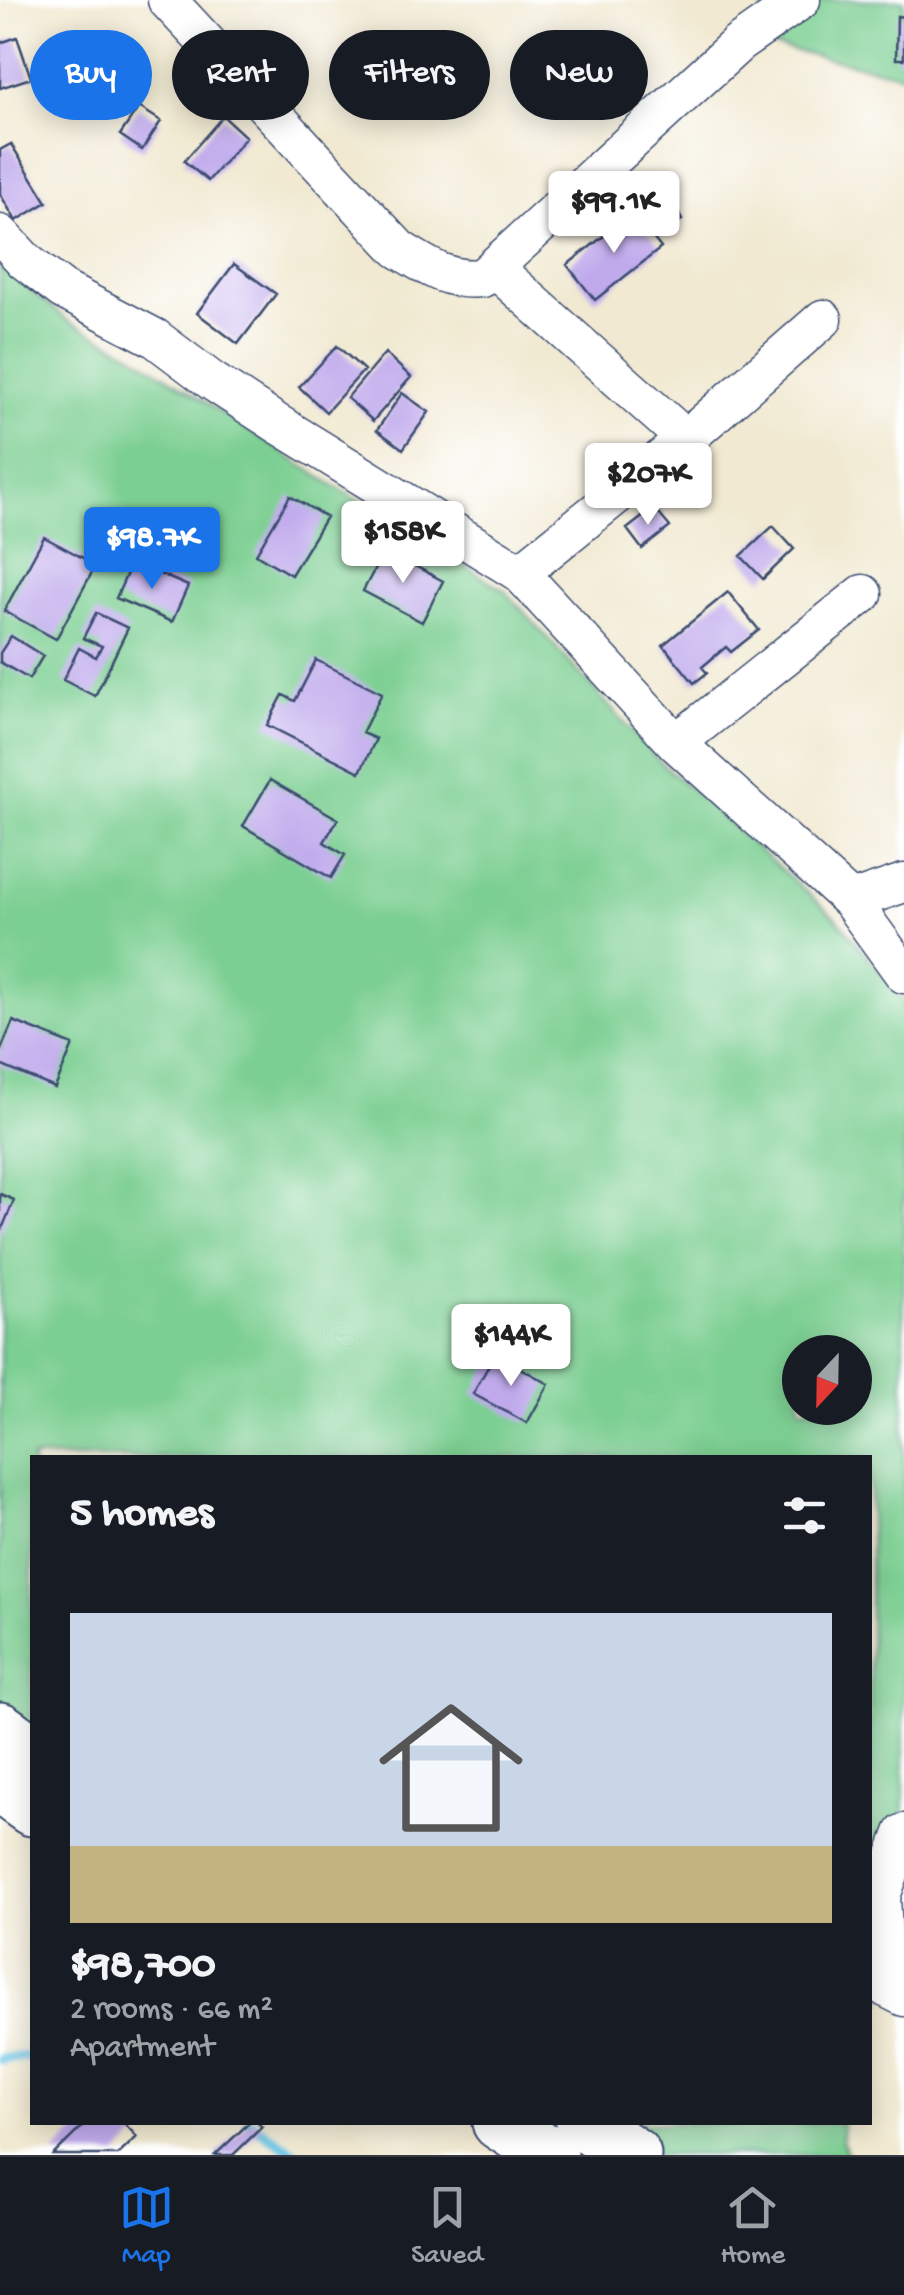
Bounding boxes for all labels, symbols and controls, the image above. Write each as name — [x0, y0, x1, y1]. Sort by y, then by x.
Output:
chip: Buy — [30, 30, 152, 120]
chip: Rent — [172, 30, 309, 120]
chip: Filters — [329, 30, 490, 120]
chip: New — [510, 30, 648, 120]
pin: $99.1K — [533, 171, 695, 256]
text: $99.1K — [570, 184, 658, 222]
pin: $207K — [578, 443, 718, 528]
text: $207K — [607, 456, 689, 494]
pin: $158K — [333, 501, 473, 586]
pin: $98.7K — [71, 507, 233, 592]
text: $158K — [363, 514, 443, 552]
text: $98.7K — [106, 520, 198, 558]
pin: $144K — [441, 1304, 581, 1389]
text: $144K — [473, 1317, 549, 1355]
north arrow — [782, 1335, 872, 1425]
map controls — [782, 1335, 872, 1425]
icon: filters — [777, 1488, 832, 1543]
text: 5 homes — [70, 1491, 213, 1540]
icon: home — [361, 1678, 541, 1858]
text: $98,700 — [70, 1943, 216, 1992]
text: 2 rooms · 66 m² — [70, 1992, 273, 2030]
text: Apartment — [70, 2030, 214, 2068]
tab: Map — [119, 2180, 174, 2273]
tab: Saved — [411, 2180, 483, 2273]
tab: Home — [720, 2180, 785, 2273]

